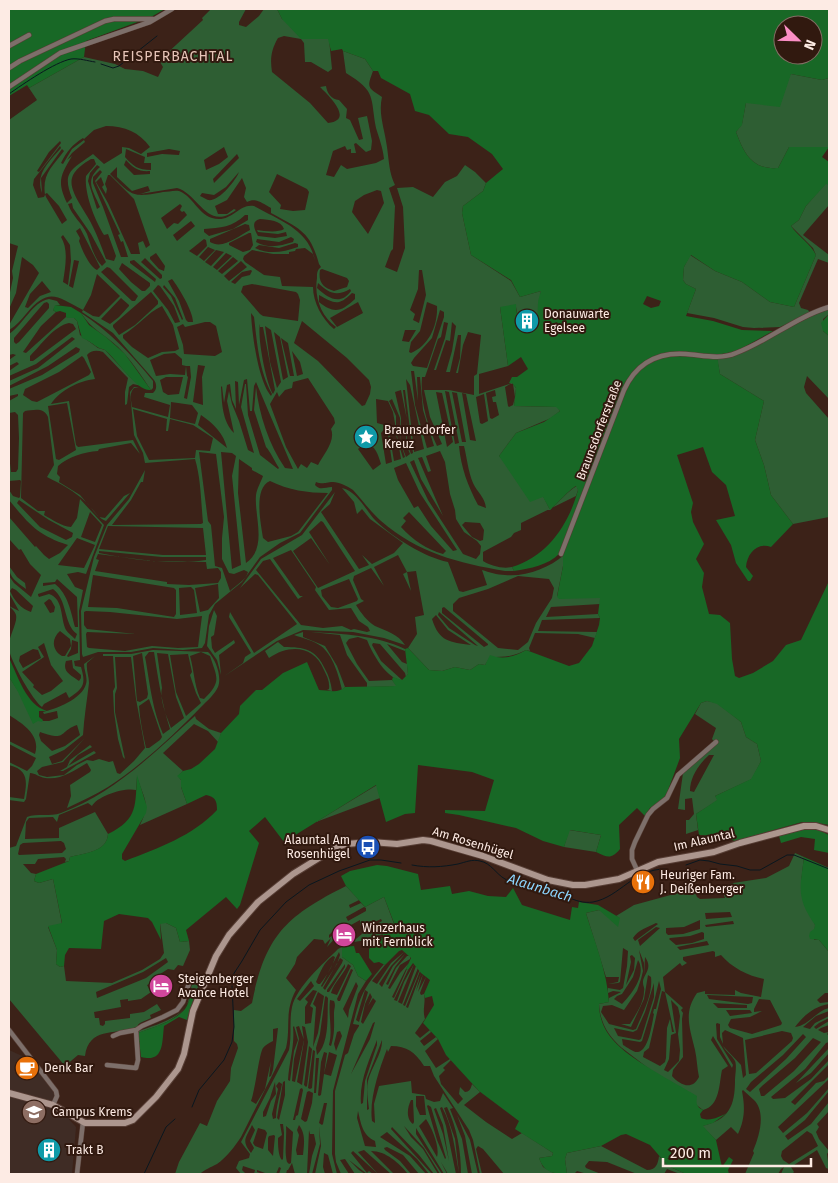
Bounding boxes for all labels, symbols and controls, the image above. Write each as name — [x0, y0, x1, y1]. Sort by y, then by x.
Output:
north arrow — [773, 15, 823, 65]
text: N — [800, 37, 819, 52]
district label: REISPERBACHTAL — [112, 48, 234, 65]
place label: Donauwarte Egelsee — [544, 307, 610, 335]
building icon: Donauwarte Egelsee — [514, 308, 540, 334]
street label: Braunsdorferstraße — [574, 378, 624, 482]
place label: Braunsdorfer Kreuz — [384, 423, 456, 451]
place icon: Braunsdorfer Kreuz — [353, 424, 379, 450]
street label: Am Rosenhügel — [431, 824, 516, 862]
street label: Im Alauntal — [672, 826, 736, 854]
place label: Alauntal Am Rosenhügel — [285, 833, 350, 861]
bus stop icon: Alauntal Am Rosenhügel — [355, 834, 381, 860]
place label: Heuriger Fam. J. Deißenberger — [660, 868, 744, 896]
restaurant icon: Heuriger Fam. J. Deißenberger — [630, 869, 656, 895]
water label: Alaunbach — [505, 870, 574, 906]
place label: Winzerhaus mit Fernblick — [362, 921, 434, 949]
hotel icon: Winzerhaus mit Fernblick — [331, 922, 357, 948]
place label: Steigenberger Avance Hotel — [178, 972, 254, 1000]
hotel icon: Steigenberger Avance Hotel — [148, 973, 174, 999]
cafe icon: Denk Bar — [14, 1055, 40, 1081]
place label: Denk Bar — [44, 1061, 93, 1075]
school or university icon: Campus Krems — [21, 1099, 47, 1125]
place label: Campus Krems — [52, 1105, 132, 1119]
scale bar — [663, 1136, 810, 1168]
building icon: Trakt B — [36, 1137, 62, 1163]
place label: Trakt B — [66, 1143, 104, 1157]
text: 200 m — [670, 1144, 711, 1162]

